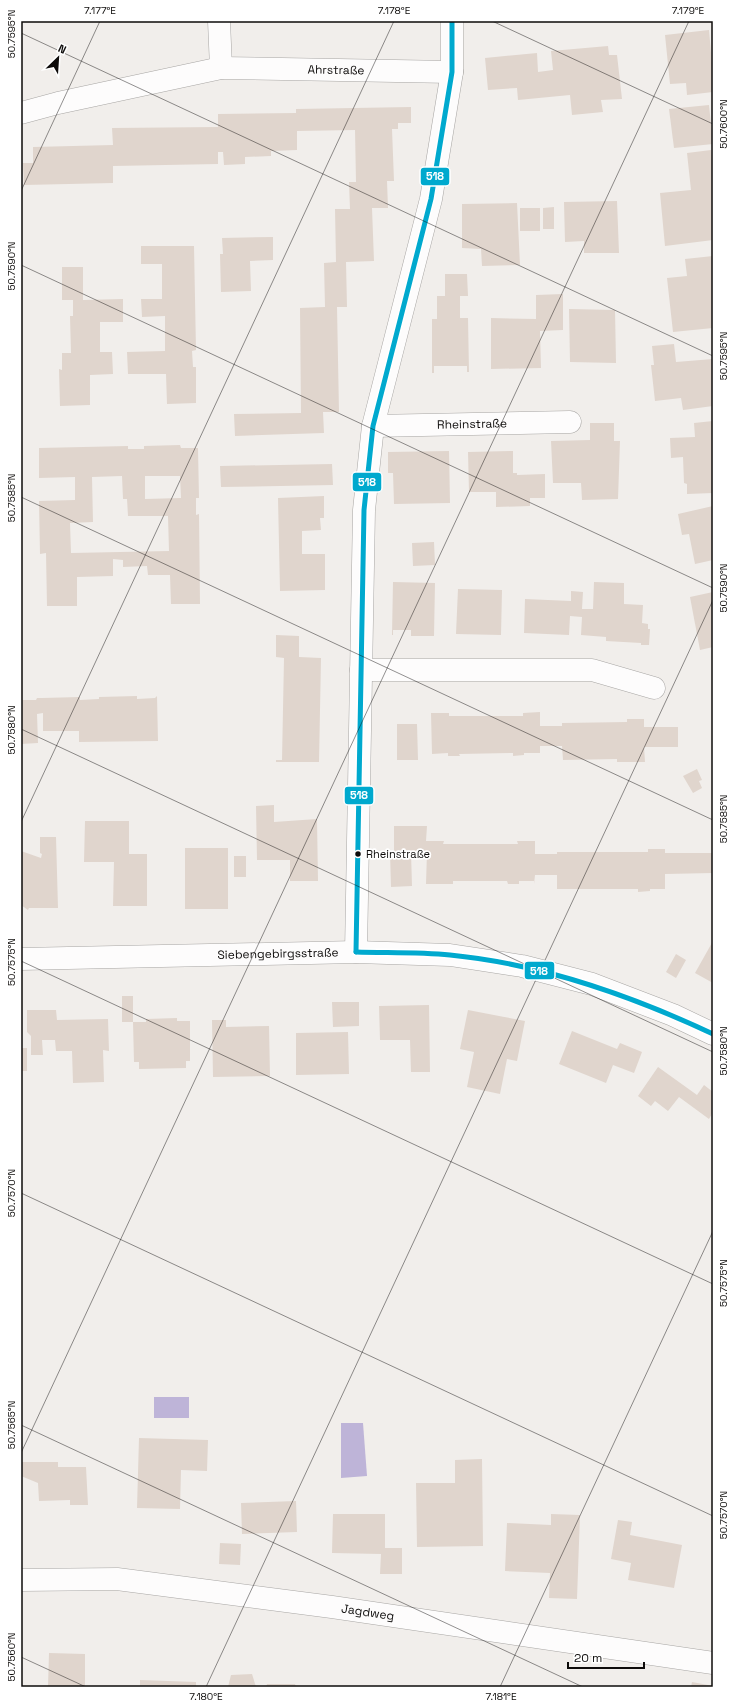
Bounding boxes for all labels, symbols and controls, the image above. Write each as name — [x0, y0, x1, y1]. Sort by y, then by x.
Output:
text: 7.177°E — [84, 4, 116, 17]
text: 7.178°E — [378, 4, 411, 17]
text: 7.179°E — [672, 4, 705, 17]
text: 50.7595°N — [5, 10, 18, 58]
north arrow — [38, 38, 78, 78]
text: N — [56, 41, 69, 57]
street label: Ahrstraße — [307, 61, 365, 78]
text: 50.7600°N — [717, 99, 730, 149]
line badge: 518 — [420, 167, 450, 186]
text: 518 — [426, 169, 444, 183]
text: 50.7590°N — [5, 241, 18, 291]
text: 50.7595°N — [717, 332, 730, 380]
street label: Rheinstraße — [437, 415, 507, 433]
line badge: 518 — [352, 472, 382, 492]
text: 50.7585°N — [5, 474, 18, 522]
text: 518 — [358, 475, 376, 489]
text: 50.7590°N — [717, 563, 730, 613]
text: 50.7580°N — [5, 705, 18, 755]
line badge: 518 — [344, 786, 374, 805]
text: 518 — [350, 788, 368, 802]
text: 50.7585°N — [717, 795, 730, 843]
place label: Rheinstraße — [366, 847, 430, 861]
marker: Rheinstraße — [353, 849, 363, 859]
text: 50.7575°N — [5, 938, 18, 986]
street label: Siebengebirgsstraße — [217, 944, 339, 963]
line badge: 518 — [524, 961, 555, 980]
text: 518 — [530, 964, 548, 978]
text: 50.7580°N — [717, 1026, 730, 1076]
text: 50.7570°N — [5, 1169, 18, 1217]
text: 50.7575°N — [717, 1259, 730, 1307]
text: 50.7565°N — [5, 1401, 18, 1449]
text: 50.7570°N — [717, 1491, 730, 1539]
street label: Jagdweg — [340, 1600, 395, 1624]
text: 50.7560°N — [5, 1632, 18, 1682]
scale bar — [568, 1644, 644, 1670]
text: 20 m — [574, 1650, 602, 1666]
text: 7.180°E — [189, 1690, 223, 1703]
text: 7.181°E — [485, 1690, 517, 1703]

